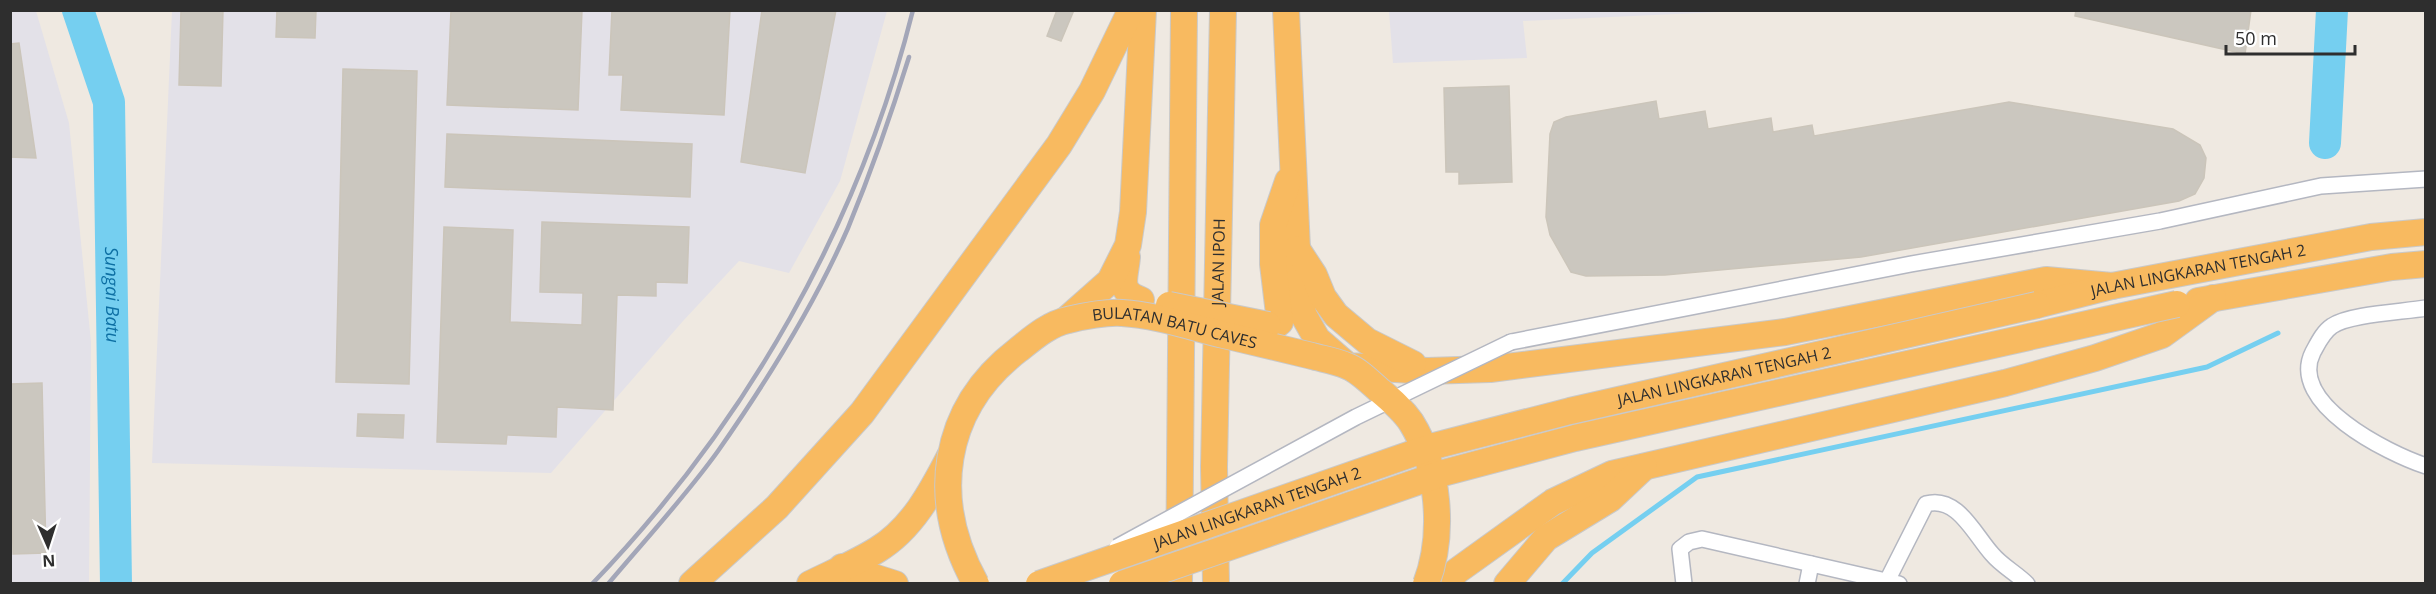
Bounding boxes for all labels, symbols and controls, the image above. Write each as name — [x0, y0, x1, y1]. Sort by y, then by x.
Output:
scale bar — [2226, 18, 2355, 56]
text: 50 m — [2235, 26, 2277, 50]
street label: JALAN IPOH — [1206, 218, 1230, 308]
street label: JALAN LINGKARAN TENGAH 2 — [2086, 239, 2307, 302]
water label: Sungai Batu — [100, 247, 125, 343]
street label: BULATAN BATU CAVES — [1091, 302, 1259, 354]
street label: JALAN LINGKARAN TENGAH 2 — [1613, 341, 1833, 411]
street label: JALAN LINGKARAN TENGAH 2 — [1148, 461, 1364, 555]
north arrow — [18, 516, 78, 576]
text: N — [42, 550, 56, 572]

